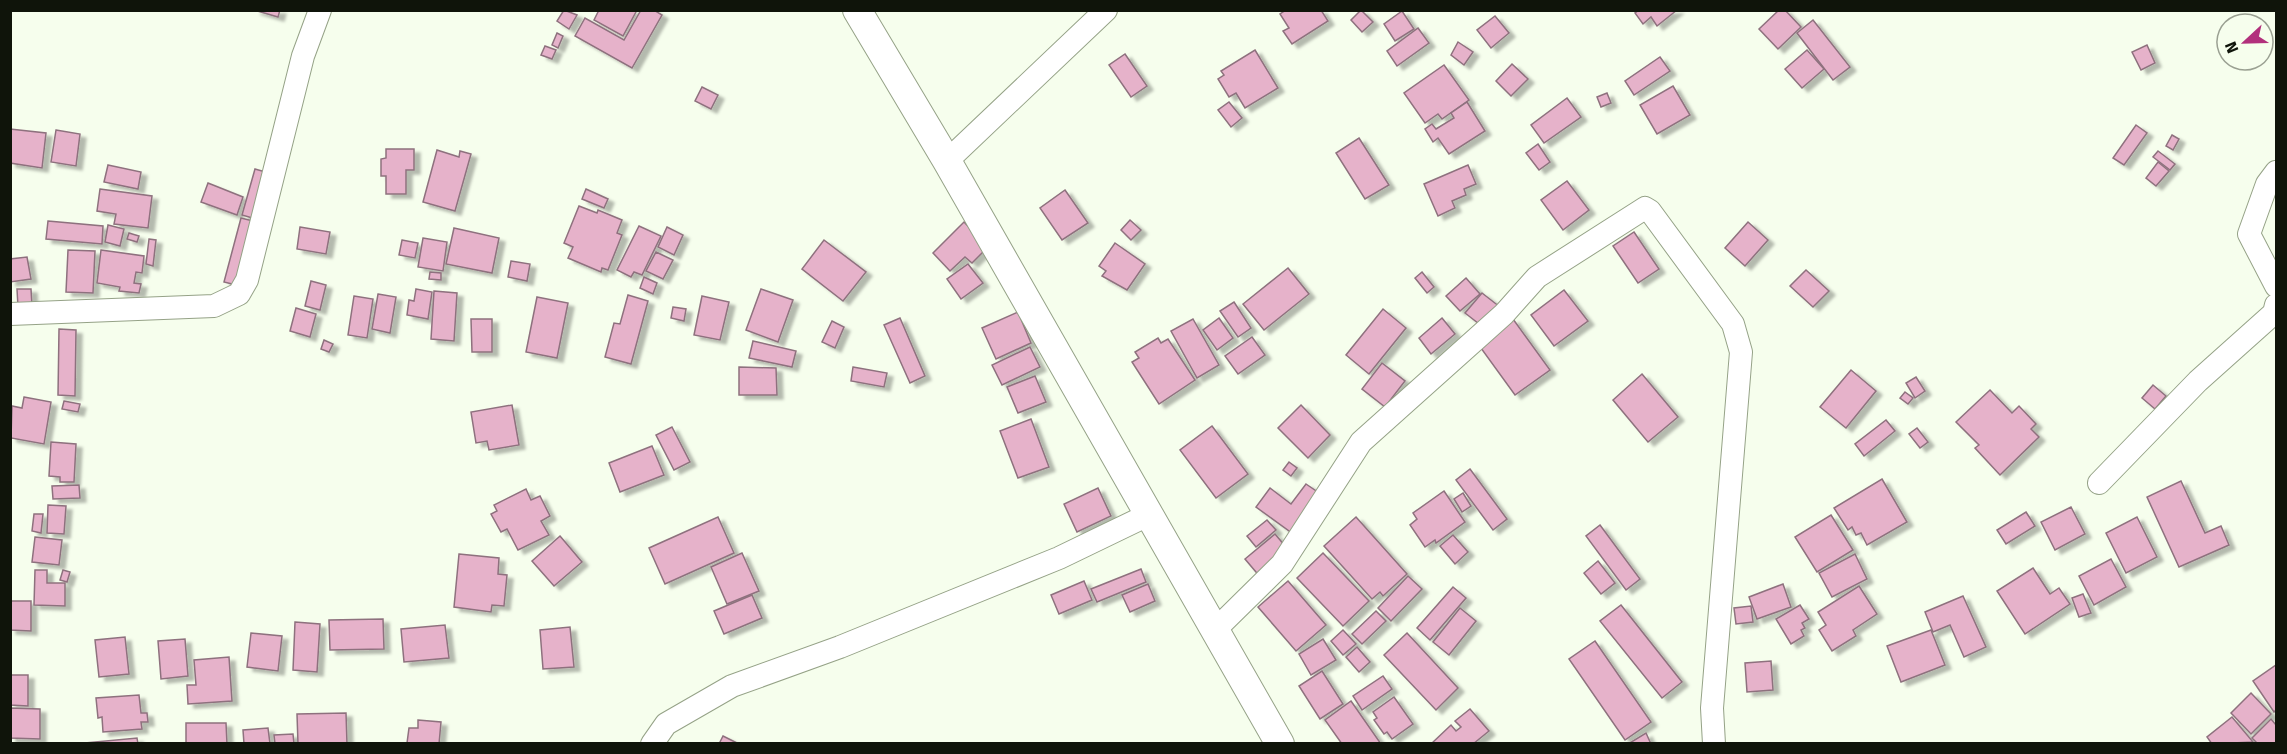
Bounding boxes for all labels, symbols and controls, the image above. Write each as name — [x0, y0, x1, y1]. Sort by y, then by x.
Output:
north arrow — [2215, 12, 2275, 72]
text: N — [2221, 39, 2242, 56]

